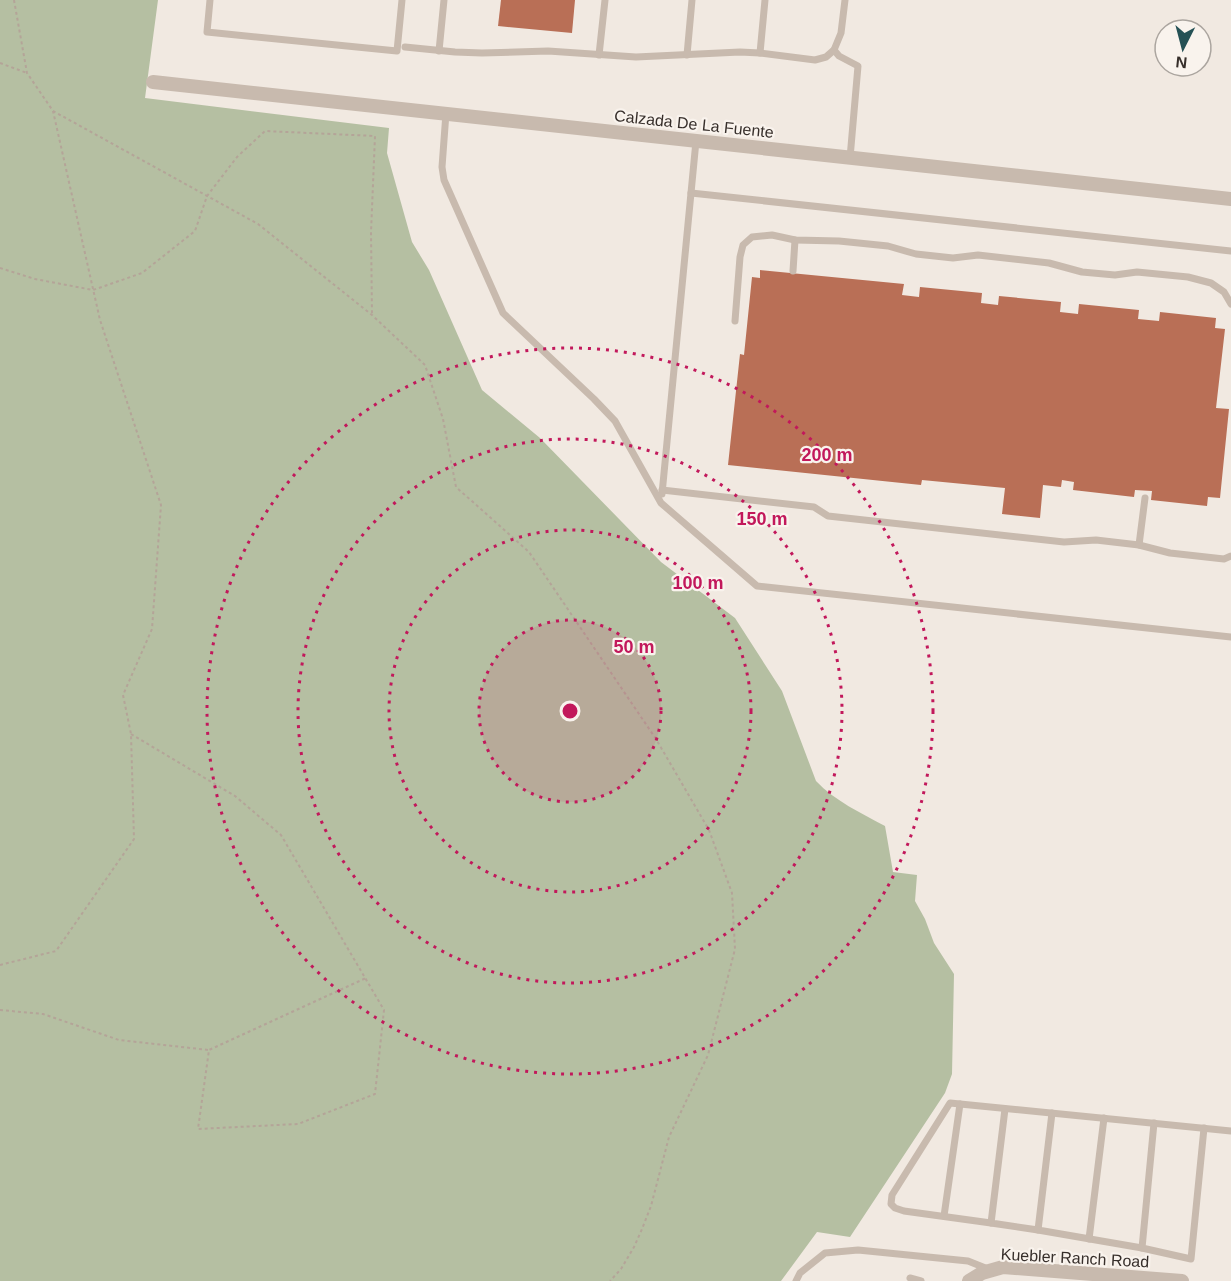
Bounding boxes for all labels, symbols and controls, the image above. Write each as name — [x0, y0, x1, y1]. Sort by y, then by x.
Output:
north arrow — [1153, 18, 1213, 78]
text: N — [1175, 53, 1188, 71]
street label: Calzada De La Fuente — [613, 107, 775, 141]
text: 200 m — [801, 445, 853, 465]
text: 150 m — [736, 509, 788, 529]
text: 100 m — [672, 573, 724, 593]
text: 50 m — [613, 637, 655, 657]
centre of rings — [560, 701, 580, 721]
street label: Kuebler Ranch Road — [1000, 1246, 1150, 1270]

